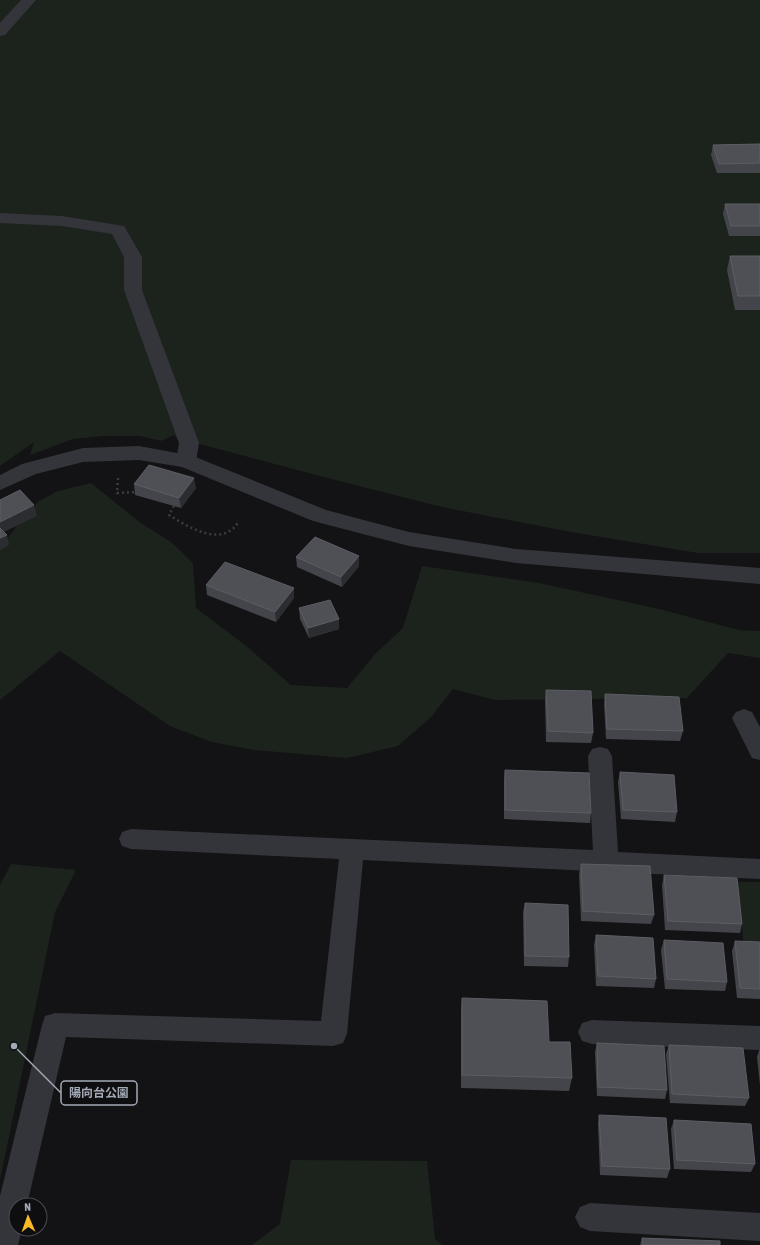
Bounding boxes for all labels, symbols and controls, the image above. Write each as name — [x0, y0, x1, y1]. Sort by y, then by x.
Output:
callout: 陽向台公園 — [61, 1081, 137, 1105]
text: 陽向台公園 — [69, 1086, 129, 1100]
north arrow — [8, 1197, 48, 1237]
text: N — [24, 1201, 31, 1213]

